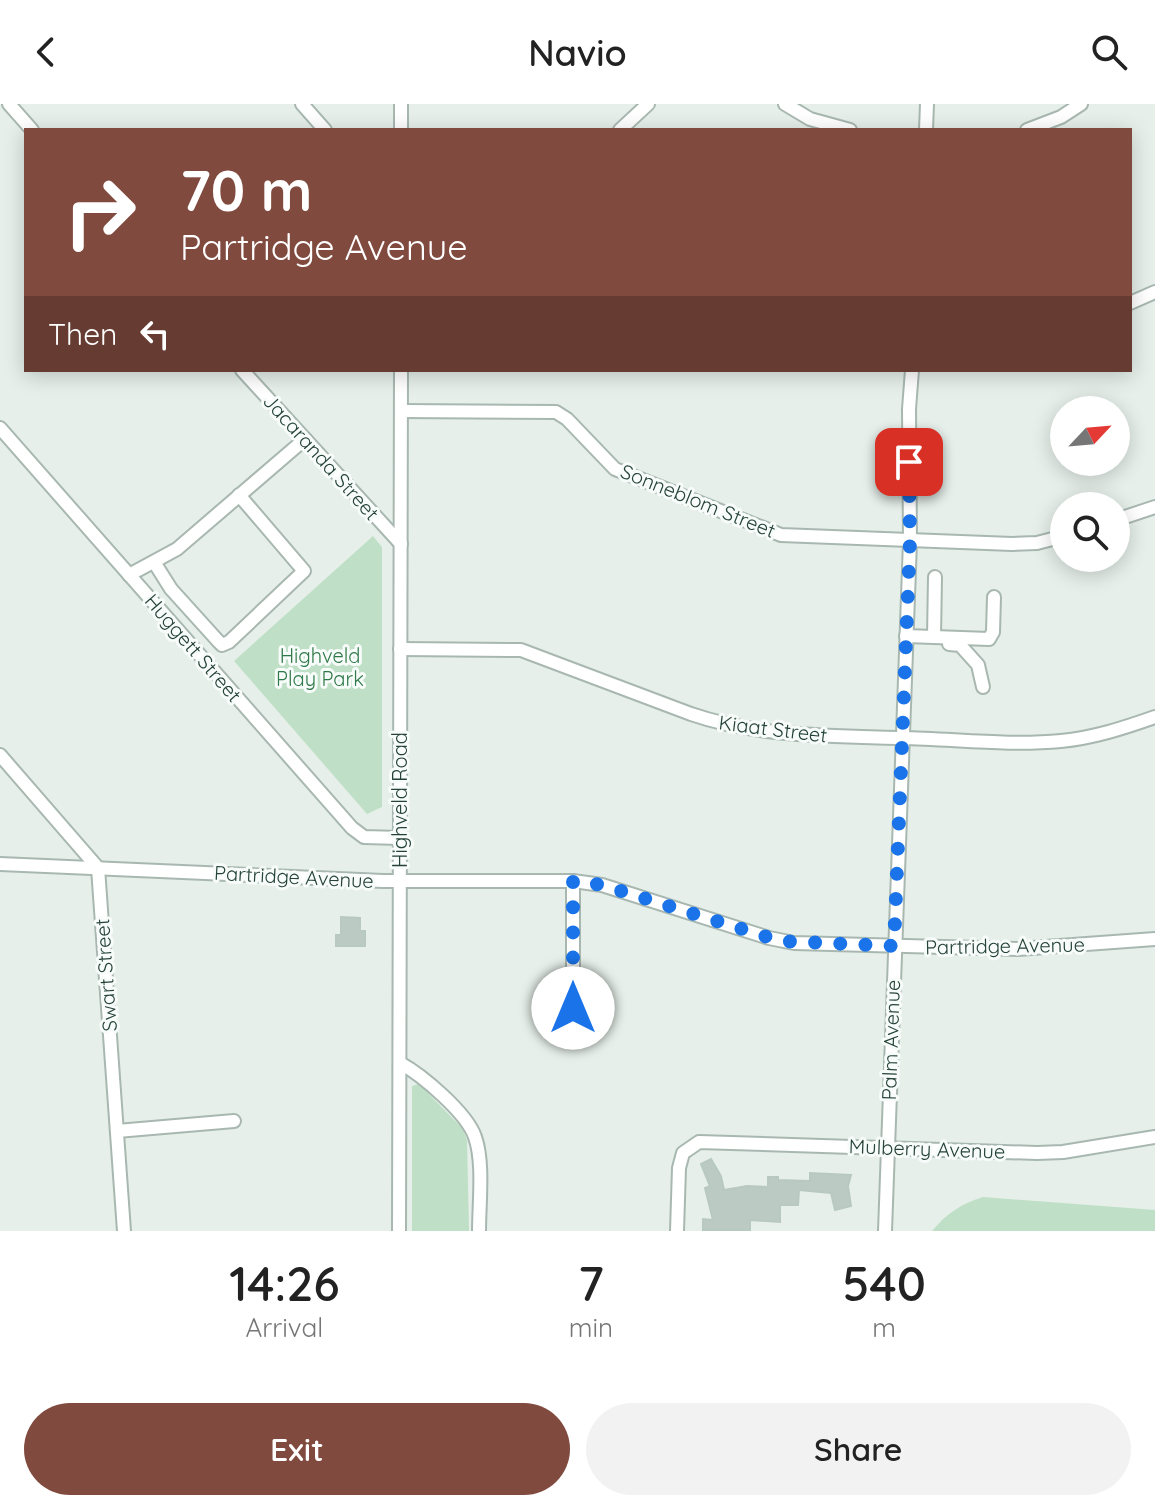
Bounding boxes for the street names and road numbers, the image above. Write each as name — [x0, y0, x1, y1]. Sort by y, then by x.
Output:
street label: Jacaranda Street — [258, 388, 385, 525]
street label: Sonneblom Street — [617, 458, 779, 543]
street label: Huggett Street — [140, 588, 247, 707]
street label: Kiaat Street — [717, 709, 829, 748]
street label: Highveld Road — [387, 732, 412, 868]
street label: Partridge Avenue — [214, 860, 374, 893]
street label: Swart Street — [89, 918, 122, 1032]
street label: Partridge Avenue — [925, 932, 1085, 959]
street label: Palm Avenue — [876, 979, 905, 1101]
street label: Mulberry Avenue — [848, 1133, 1006, 1164]

